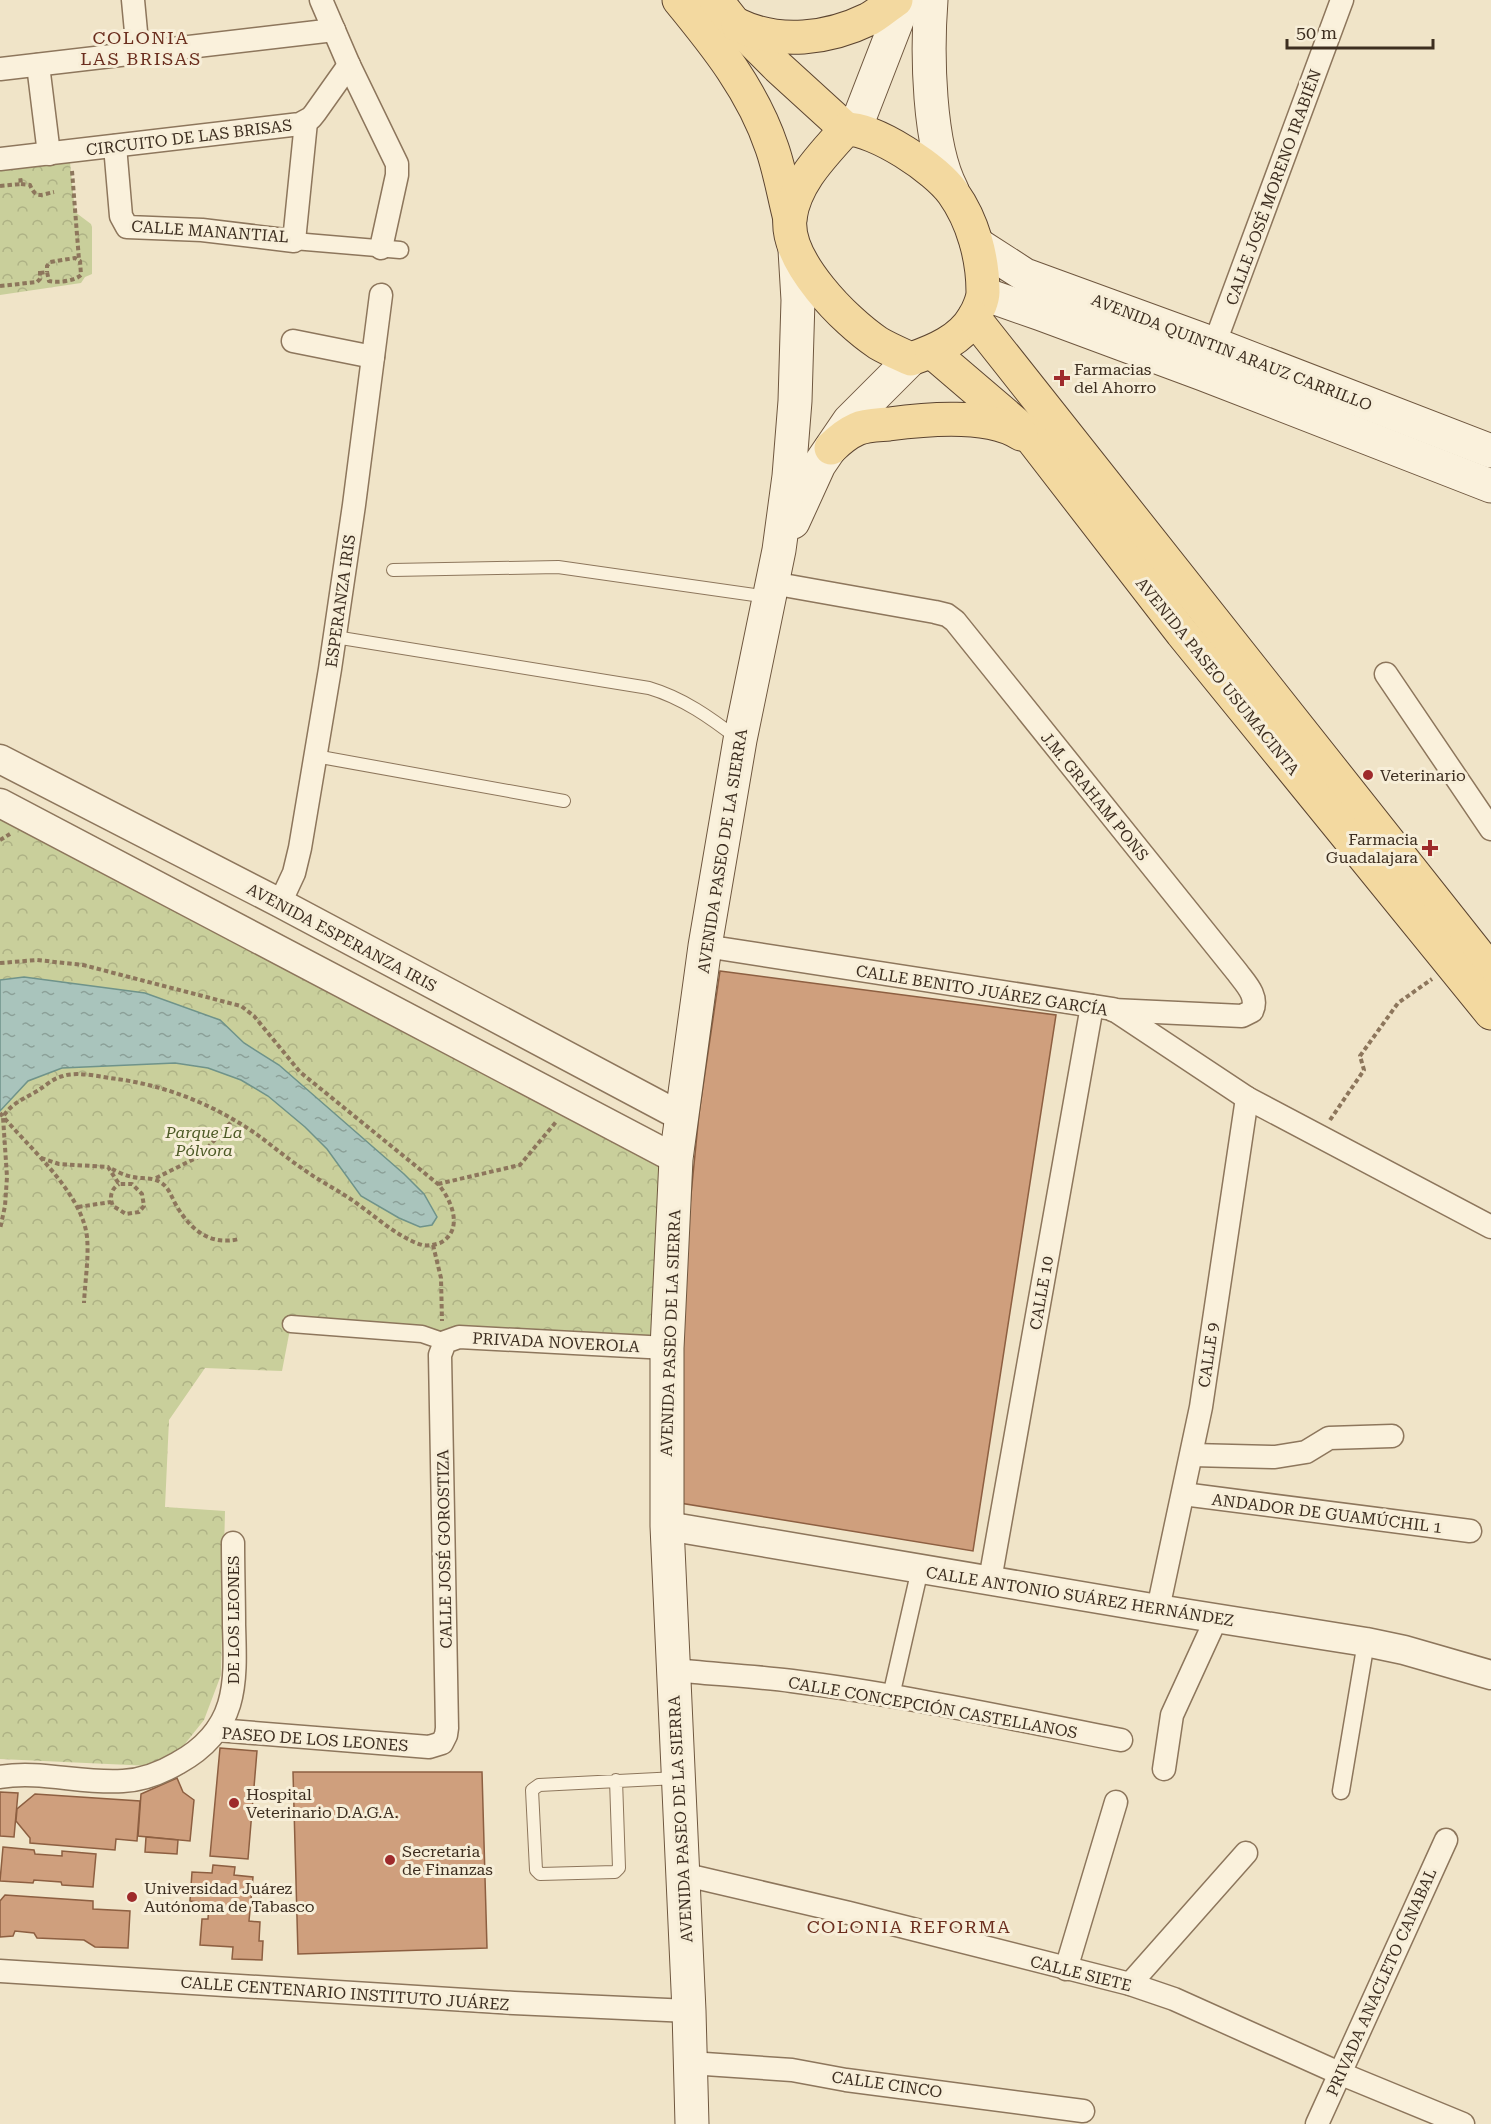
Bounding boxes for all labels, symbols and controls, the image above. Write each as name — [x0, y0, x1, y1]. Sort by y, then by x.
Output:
scale bar — [1287, 12, 1432, 50]
text: 50 m — [1296, 22, 1337, 43]
district label: COLONIA LAS BRISAS — [80, 27, 202, 69]
street label: CALLE JOSÉ MORENO IRABIÉN — [1222, 66, 1325, 308]
street label: CIRCUITO DE LAS BRISAS — [85, 115, 293, 160]
street label: CALLE MANANTIAL — [131, 217, 289, 246]
street label: AVENIDA QUINTIN ARAUZ CARRILLO — [1089, 290, 1375, 415]
place label: Farmacias del Ahorro — [1074, 360, 1156, 397]
marker: Farmacias del Ahorro — [1055, 371, 1069, 385]
street label: ESPERANZA IRIS — [322, 533, 359, 669]
street label: AVENIDA PASEO USUMACINTA — [1132, 574, 1304, 780]
street label: AVENIDA PASEO DE LA SIERRA — [694, 727, 751, 975]
street label: J.M. GRAHAM PONS — [1037, 728, 1152, 865]
place label: Veterinario — [1380, 766, 1466, 785]
marker: Veterinario — [1361, 768, 1375, 782]
place label: Farmacia Guadalajara — [1326, 830, 1418, 867]
marker: Farmacia Guadalajara — [1423, 841, 1437, 855]
street label: AVENIDA ESPERANZA IRIS — [244, 879, 440, 996]
street label: CALLE BENITO JUÁREZ GARCÍA — [855, 961, 1110, 1020]
park label: Parque La Pólvora — [165, 1123, 243, 1160]
street label: AVENIDA PASEO DE LA SIERRA — [657, 1208, 684, 1457]
street label: CALLE 10 — [1026, 1255, 1057, 1332]
street label: CALLE 9 — [1195, 1321, 1222, 1389]
street label: PRIVADA NOVEROLA — [472, 1329, 641, 1356]
street label: CALLE JOSÉ GOROSTIZA — [433, 1449, 456, 1649]
street label: ANDADOR DE GUAMÚCHIL 1 — [1211, 1490, 1443, 1537]
street label: DE LOS LEONES — [224, 1555, 243, 1685]
street label: CALLE ANTONIO SUÁREZ HERNÁNDEZ — [925, 1563, 1235, 1630]
street label: CALLE CONCEPCIÓN CASTELLANOS — [787, 1673, 1079, 1742]
street label: AVENIDA PASEO DE LA SIERRA — [664, 1694, 696, 1943]
street label: PASEO DE LOS LEONES — [221, 1724, 409, 1755]
place label: Hospital Veterinario D.A.G.A. — [246, 1785, 399, 1822]
marker: Hospital Veterinario D.A.G.A. — [227, 1796, 241, 1810]
place label: Secretaria de Finanzas — [402, 1842, 493, 1879]
marker: Secretaria de Finanzas — [383, 1853, 397, 1867]
street label: PRIVADA ANACLETO CANABAL — [1322, 1865, 1441, 2099]
place label: Universidad Juárez Autónoma de Tabasco — [144, 1879, 315, 1916]
marker: Universidad Juárez Autónoma de Tabasco — [125, 1890, 139, 1904]
district label: COLONIA REFORMA — [807, 1916, 1011, 1937]
street label: CALLE SIETE — [1028, 1952, 1134, 1995]
street label: CALLE CENTENARIO INSTITUTO JUÁREZ — [180, 1973, 510, 2014]
street label: CALLE CINCO — [831, 2067, 943, 2102]

